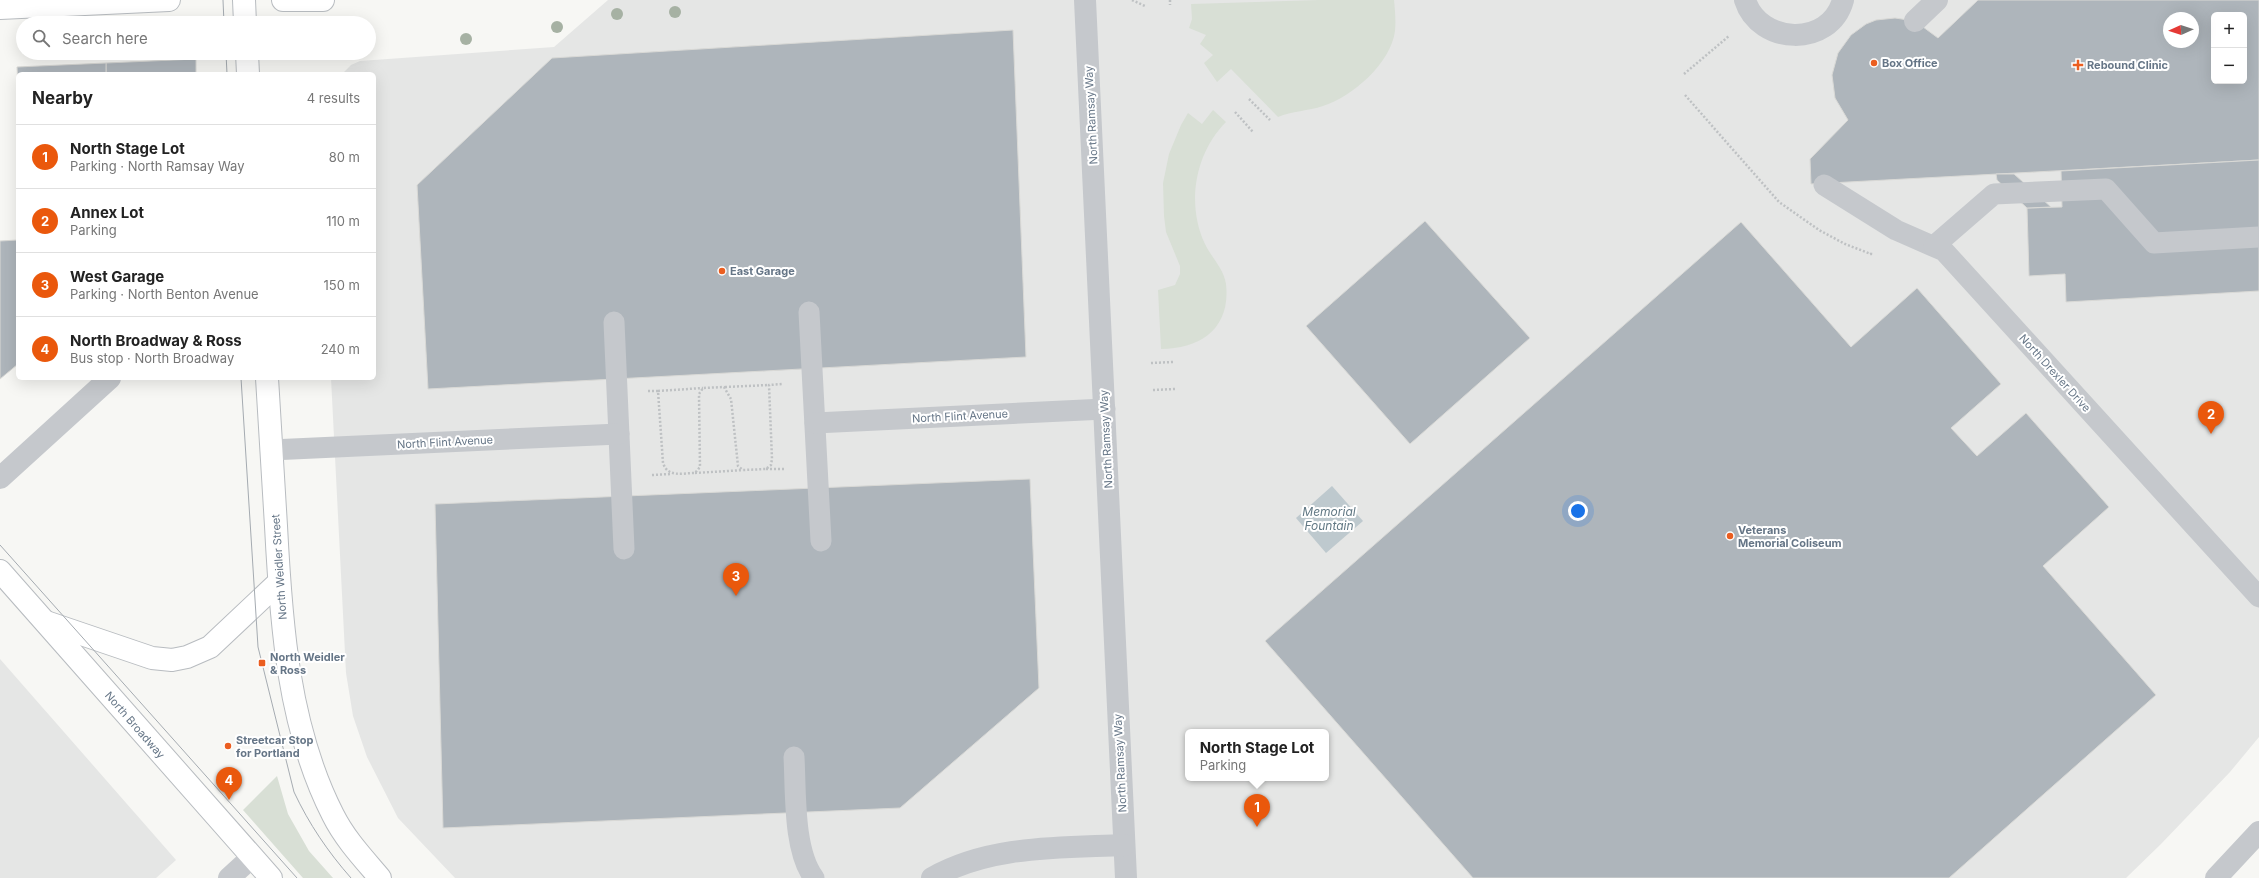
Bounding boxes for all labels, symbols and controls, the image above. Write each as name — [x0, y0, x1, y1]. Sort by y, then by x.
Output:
north arrow — [2163, 12, 2199, 48]
map controls — [2211, 12, 2247, 84]
button: + — [2211, 12, 2247, 48]
search box — [16, 16, 376, 60]
icon: search — [30, 27, 52, 49]
text: Search here — [62, 29, 148, 48]
button: − — [2211, 48, 2247, 84]
place label: Box Office — [1882, 56, 1938, 70]
marker: Box Office — [1869, 58, 1879, 68]
place label: Rebound Clinic — [2087, 58, 2168, 72]
marker: Rebound Clinic — [2072, 59, 2084, 71]
street label: North Ramsay Way — [1081, 65, 1101, 165]
text: Nearby — [32, 88, 93, 108]
text: 4 results — [307, 90, 360, 106]
text: North Stage Lot — [70, 139, 185, 158]
text: 1 — [42, 149, 48, 165]
text: 80 m — [329, 149, 360, 165]
text: Parking · North Ramsay Way — [70, 158, 244, 174]
text: Annex Lot — [70, 203, 144, 222]
text: 2 — [41, 213, 49, 229]
text: 110 m — [326, 213, 360, 229]
text: Parking — [70, 222, 117, 238]
place label: East Garage — [730, 264, 795, 278]
marker: East Garage — [717, 266, 727, 276]
text: West Garage — [70, 267, 164, 286]
text: 3 — [41, 277, 49, 293]
text: 150 m — [324, 277, 360, 293]
text: Parking · North Benton Avenue — [70, 286, 259, 302]
text: North Broadway & Ross — [70, 331, 242, 350]
street label: North Drexler Drive — [2016, 331, 2094, 415]
text: 4 — [41, 341, 49, 357]
text: 240 m — [321, 341, 360, 357]
text: Bus stop · North Broadway — [70, 350, 234, 366]
street label: North Ramsay Way — [1096, 389, 1116, 489]
pin: 2 — [2198, 401, 2224, 434]
street label: North Flint Avenue — [912, 406, 1008, 426]
street label: North Flint Avenue — [397, 432, 493, 452]
your location — [1568, 501, 1588, 521]
water label: Memorial Fountain — [1302, 504, 1356, 533]
street label: North Weidler Street — [268, 513, 290, 620]
place label: Veterans Memorial Coliseum — [1738, 523, 1842, 550]
marker: Veterans Memorial Coliseum — [1725, 531, 1735, 541]
pin: 3 — [723, 563, 749, 596]
place label: North Weidler & Ross — [270, 650, 345, 677]
marker: North Weidler & Ross — [257, 658, 267, 668]
street label: North Broadway — [102, 689, 168, 761]
street label: North Ramsay Way — [1110, 713, 1130, 813]
popup — [1185, 729, 1329, 781]
place label: Streetcar Stop for Portland — [236, 733, 313, 760]
text: North Stage Lot — [1200, 738, 1314, 757]
marker: Streetcar Stop for Portland — [223, 741, 233, 751]
text: Parking — [1200, 757, 1246, 773]
pin: 4 — [216, 767, 242, 800]
pin: 1 — [1244, 794, 1270, 827]

